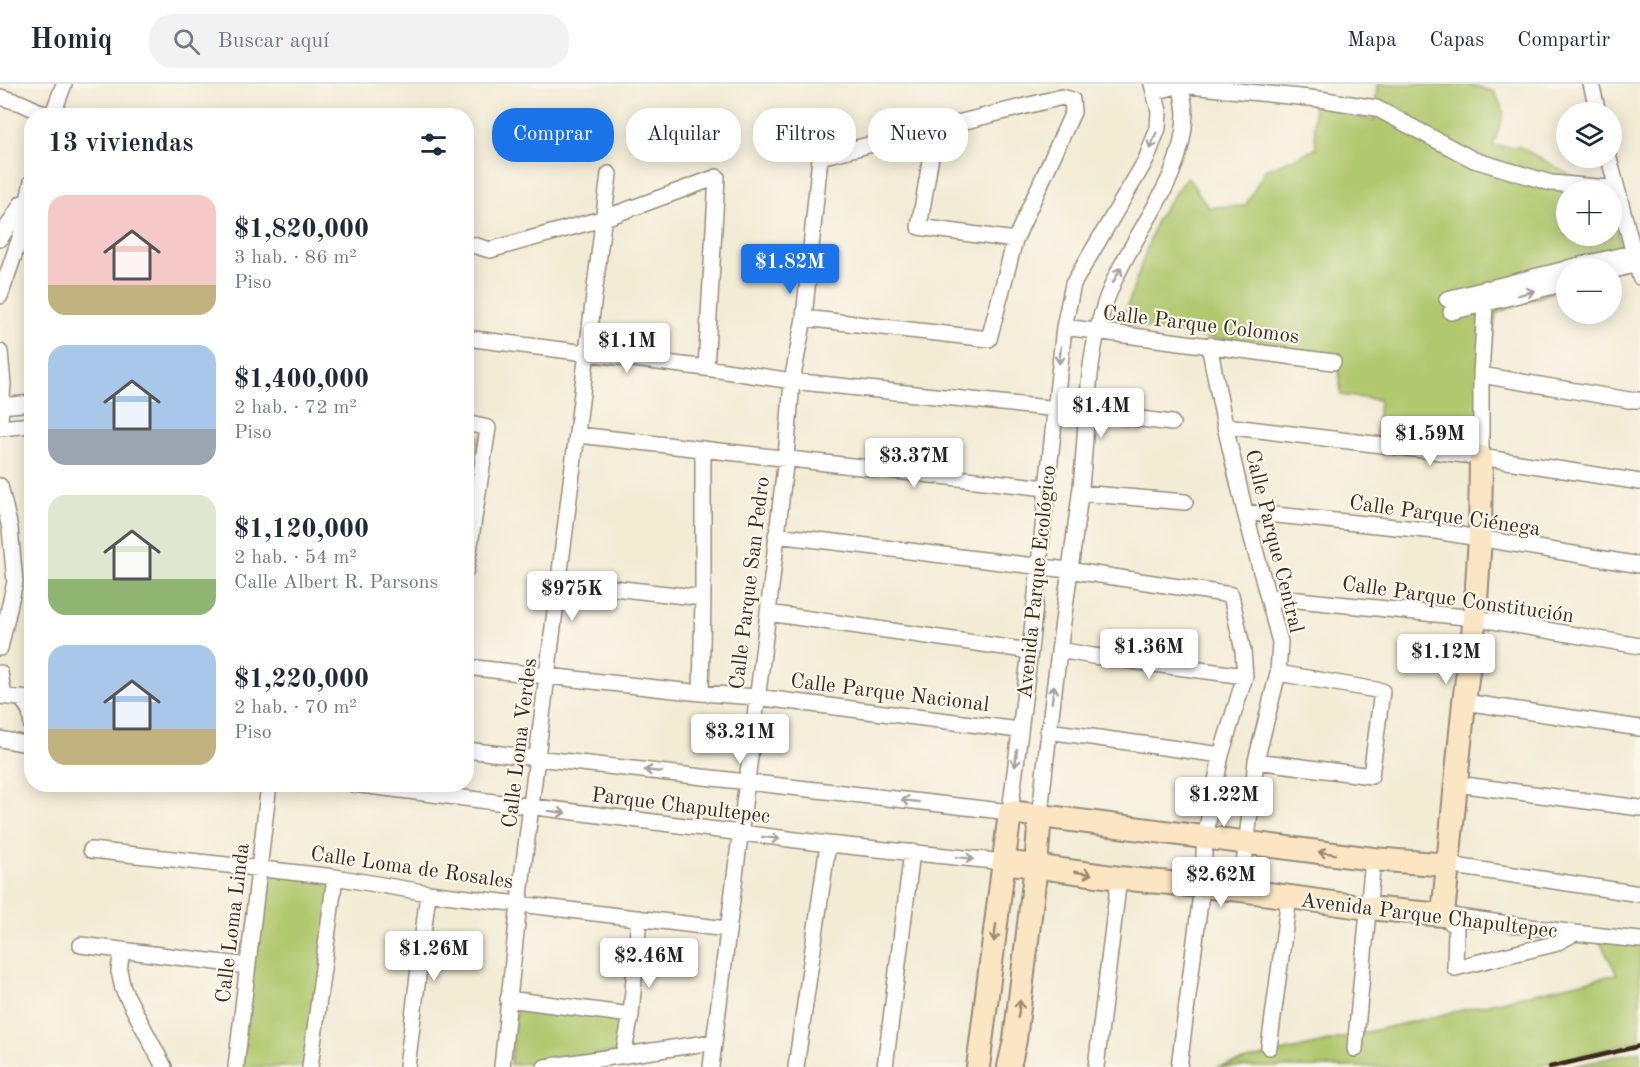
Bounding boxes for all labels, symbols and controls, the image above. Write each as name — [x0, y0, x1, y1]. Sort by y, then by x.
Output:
search box — [149, 14, 569, 68]
icon: search — [170, 25, 203, 58]
text: Homiq — [30, 27, 113, 55]
text: Buscar aquí — [218, 30, 329, 52]
text: Mapa — [1347, 30, 1397, 51]
text: Capas — [1430, 30, 1484, 51]
text: Compartir — [1517, 30, 1610, 51]
map controls — [1556, 102, 1622, 324]
button: layers — [1556, 102, 1622, 168]
chip: Comprar — [492, 108, 614, 162]
chip: Alquilar — [626, 108, 741, 162]
chip: Filtros — [753, 108, 856, 162]
chip: Nuevo — [868, 108, 968, 162]
icon: filters — [417, 128, 450, 161]
text: 13 viviendas — [48, 131, 194, 157]
one-way arrow — [1147, 131, 1158, 149]
button: + — [1556, 180, 1622, 246]
text: $1,820,000 — [234, 217, 369, 243]
icon: home — [96, 219, 168, 291]
pin: $1.82M — [741, 244, 839, 295]
text: 3 hab. · 86 m² — [234, 248, 357, 268]
text: $1.82M — [755, 253, 825, 273]
button: − — [1556, 258, 1622, 324]
one-way arrow — [1112, 266, 1124, 284]
text: Piso — [234, 273, 272, 293]
one-way arrow — [1516, 287, 1535, 299]
street label: Calle Parque Colomos — [1101, 303, 1300, 348]
pin: $1.1M — [585, 323, 669, 374]
text: $1.1M — [598, 332, 656, 352]
one-way arrow — [1055, 345, 1066, 365]
text: $1,400,000 — [234, 367, 369, 393]
icon: home — [96, 369, 168, 441]
pin: $1.4M — [1059, 388, 1143, 439]
text: $1.4M — [1072, 397, 1130, 417]
text: 2 hab. · 72 m² — [234, 398, 357, 418]
pin: $1.59M — [1381, 416, 1479, 467]
text: Piso — [234, 423, 272, 443]
text: $1.59M — [1395, 425, 1465, 445]
pin: $3.37M — [865, 438, 963, 489]
text: $3.37M — [879, 447, 949, 467]
street label: Calle Parque Central — [1241, 448, 1307, 635]
street label: Avenida Parque Ecológico — [1015, 464, 1060, 700]
street label: Calle Parque San Pedro — [727, 475, 774, 691]
street label: Calle Parque Ciénega — [1348, 493, 1542, 540]
text: $1,120,000 — [234, 517, 369, 543]
icon: home — [96, 519, 168, 591]
text: 2 hab. · 54 m² — [234, 548, 357, 568]
pin: $975K — [530, 571, 614, 622]
text: Calle Albert R. Parsons — [234, 573, 438, 593]
street label: Calle Parque Constitución — [1340, 574, 1575, 627]
text: $975K — [541, 580, 603, 600]
pin: $1.36M — [1100, 629, 1198, 680]
pin: $1.12M — [1397, 634, 1495, 685]
text: $1.36M — [1114, 638, 1184, 658]
text: $1.12M — [1411, 643, 1481, 663]
street label: Calle Loma Verdes — [500, 657, 541, 829]
text: $1,220,000 — [234, 667, 369, 693]
icon: home — [96, 669, 168, 741]
street label: Calle Parque Nacional — [789, 671, 991, 716]
one-way arrow — [1048, 685, 1059, 705]
text: 2 hab. · 70 m² — [234, 698, 357, 718]
pin: $3.21M — [691, 714, 789, 765]
text: Piso — [234, 723, 272, 743]
text: $3.21M — [705, 723, 775, 743]
one-way arrow — [1010, 747, 1021, 767]
one-way arrow — [644, 766, 664, 777]
pin: $1.22M — [1175, 777, 1273, 828]
street label: Parque Chapultepec — [590, 785, 771, 828]
text: $1.22M — [1189, 786, 1259, 806]
one-way arrow — [900, 795, 920, 806]
one-way arrow — [546, 806, 566, 817]
one-way arrow — [761, 832, 781, 843]
street label: Calle Loma Linda — [213, 842, 254, 1004]
street label: Calle Loma de Rosales — [309, 844, 515, 893]
one-way arrow — [1317, 847, 1337, 858]
one-way arrow — [955, 853, 975, 864]
pin: $2.62M — [1172, 857, 1270, 908]
text: $2.62M — [1186, 866, 1256, 886]
one-way arrow — [1072, 867, 1092, 878]
street label: Avenida Parque Chapultepec — [1299, 890, 1558, 943]
one-way arrow — [989, 923, 1000, 942]
pin: $1.26M — [385, 931, 483, 982]
pin: $2.46M — [600, 938, 698, 989]
text: $1.26M — [399, 940, 469, 960]
text: $2.46M — [614, 947, 684, 967]
one-way arrow — [1014, 1000, 1025, 1020]

